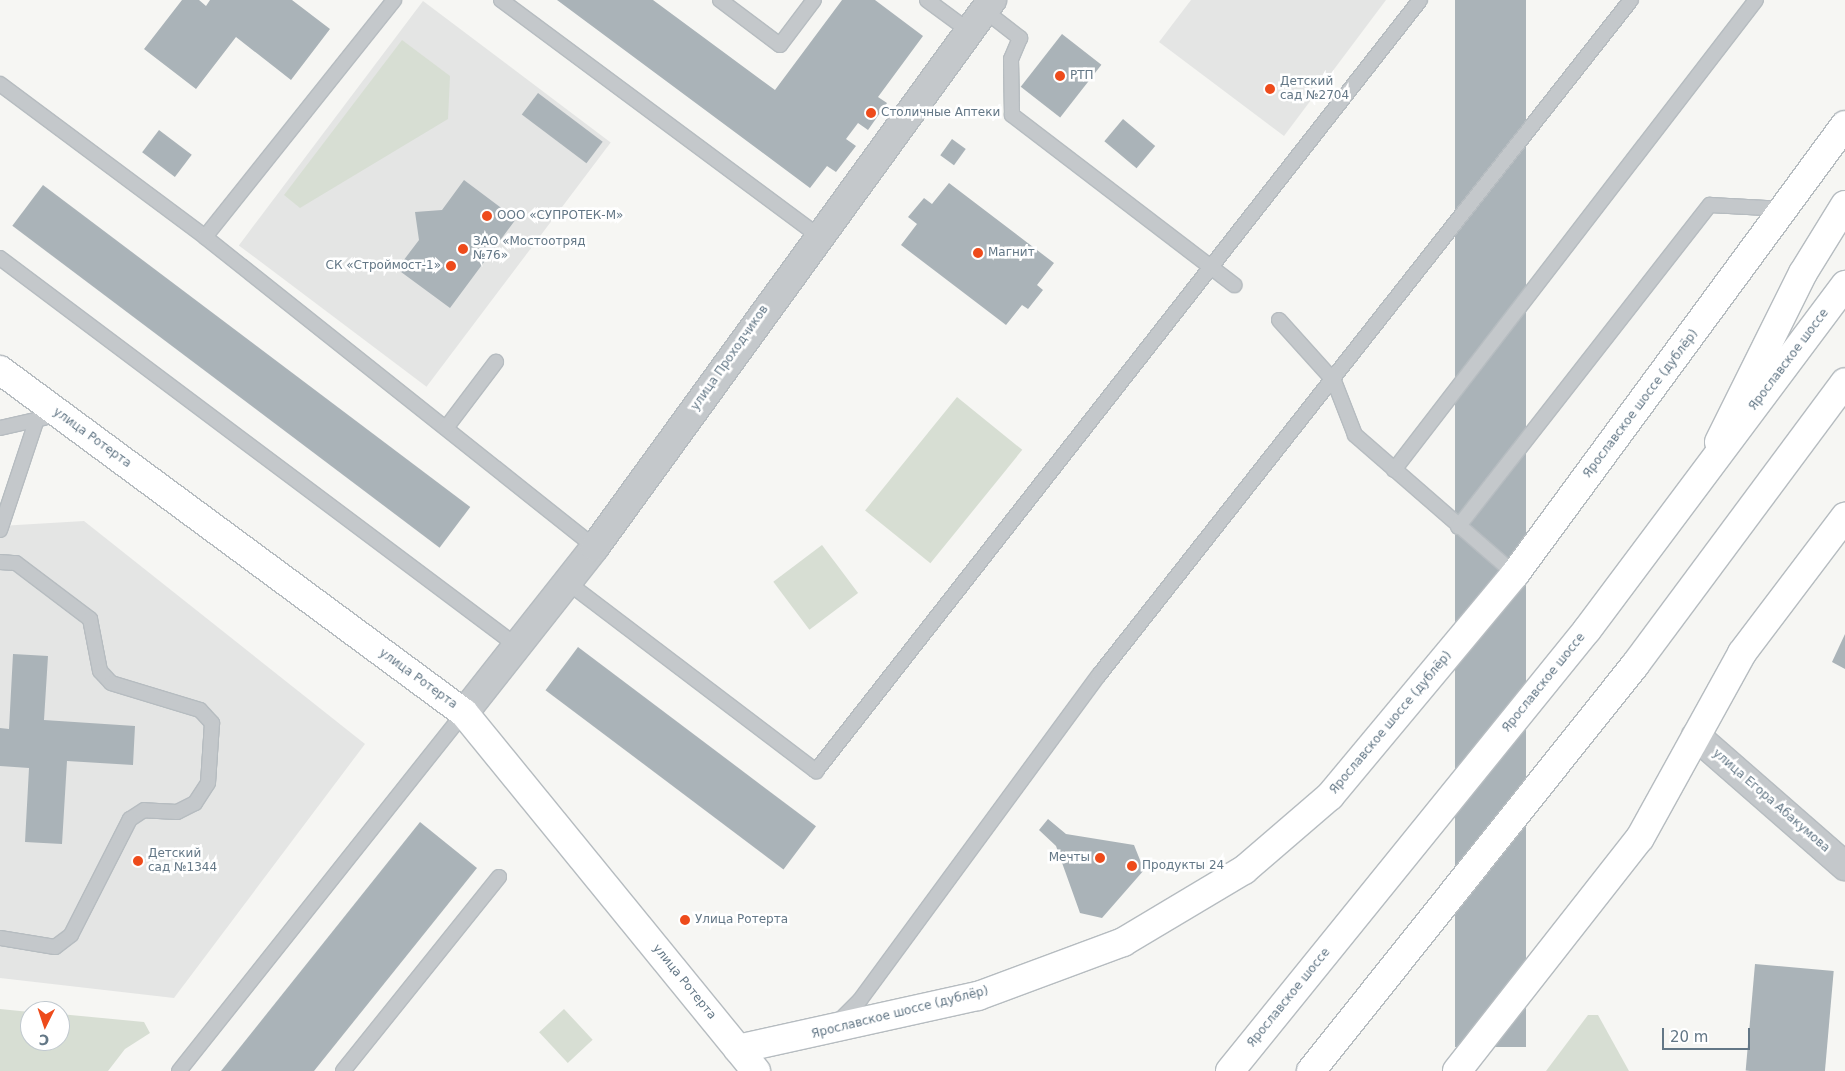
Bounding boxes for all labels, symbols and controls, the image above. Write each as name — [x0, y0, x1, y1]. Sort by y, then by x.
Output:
place label: РТП — [1070, 69, 1094, 83]
marker: РТП — [1054, 70, 1066, 82]
place label: Детский сад №2704 — [1280, 75, 1349, 103]
marker: Детский сад №2704 — [1264, 83, 1276, 95]
place label: Столичные Аптеки — [881, 106, 1000, 120]
marker: Столичные Аптеки — [865, 107, 877, 119]
place label: ООО «СУПРОТЕК-М» — [497, 209, 623, 223]
marker: ООО «СУПРОТЕК-М» — [481, 210, 493, 222]
place label: ЗАО «Мостоотряд №76» — [473, 235, 586, 263]
marker: ЗАО «Мостоотряд №76» — [457, 243, 469, 255]
place label: Магнит — [988, 246, 1035, 260]
marker: Магнит — [972, 247, 984, 259]
place label: СК «Строймост-1» — [326, 259, 441, 273]
marker: СК «Строймост-1» — [445, 260, 457, 272]
street label: улица Проходчиков — [688, 303, 772, 413]
street label: Ярославское шоссе — [1746, 306, 1832, 414]
street label: Ярославское шоссе (дублёр) — [1581, 327, 1701, 481]
street label: улица Ротерта — [50, 405, 134, 471]
street label: Ярославское шоссе — [1500, 631, 1588, 735]
street label: улица Ротерта — [376, 646, 460, 712]
street label: Ярославское шоссе (дублёр) — [1327, 649, 1455, 797]
street label: улица Егора Абакумова — [1710, 746, 1832, 856]
place label: Детский сад №1344 — [148, 847, 217, 875]
place label: Мечты — [1049, 851, 1090, 865]
marker: Мечты — [1094, 852, 1106, 864]
marker: Детский сад №1344 — [132, 855, 144, 867]
place label: Продукты 24 — [1142, 859, 1224, 873]
marker: Продукты 24 — [1126, 860, 1138, 872]
place label: Улица Ротерта — [695, 913, 788, 927]
marker: Улица Ротерта — [679, 914, 691, 926]
street label: улица Ротерта — [649, 941, 719, 1023]
street label: Ярославское шоссе — [1245, 946, 1333, 1050]
street label: Ярославское шоссе (дублёр) — [810, 984, 990, 1042]
north arrow — [20, 1001, 70, 1051]
scale bar — [1665, 1018, 1752, 1050]
text: 20 m — [1670, 1028, 1708, 1046]
text: С — [38, 1032, 50, 1048]

